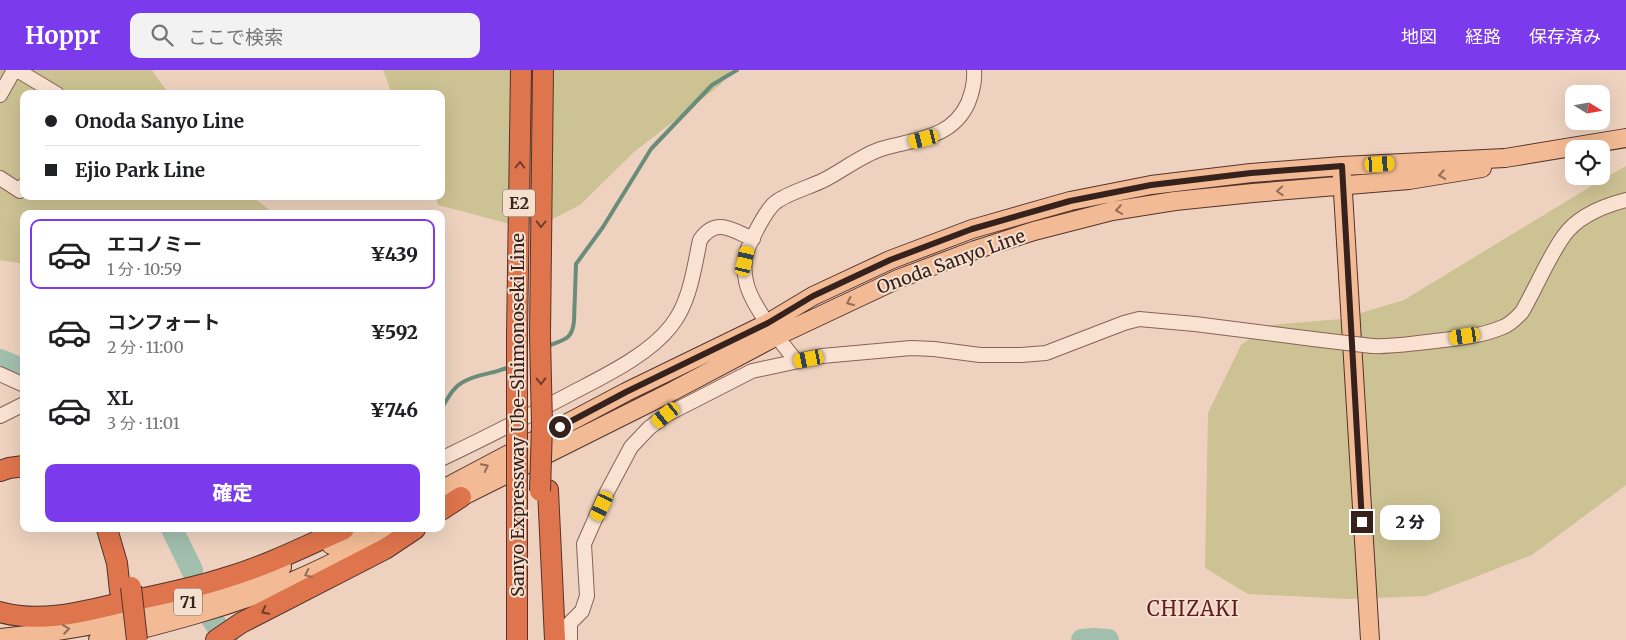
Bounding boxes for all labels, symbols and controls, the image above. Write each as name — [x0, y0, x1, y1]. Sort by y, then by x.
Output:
search box — [130, 13, 480, 58]
text: Hoppr — [25, 20, 100, 51]
icon: search — [148, 21, 176, 49]
text: ここで検索 — [188, 25, 283, 49]
text: 地図 — [1401, 25, 1437, 48]
text: 経路 — [1465, 25, 1501, 48]
text: 保存済み — [1529, 25, 1601, 48]
north arrow — [1565, 85, 1610, 130]
map controls — [1565, 85, 1610, 185]
text: Onoda Sanyo Line — [75, 109, 244, 133]
car — [907, 128, 940, 150]
button: locate — [1565, 140, 1610, 185]
car — [1364, 156, 1395, 172]
text: Ejio Park Line — [75, 158, 205, 182]
one-way arrow — [515, 161, 525, 168]
one-way arrow — [1437, 170, 1446, 180]
one-way arrow — [1276, 185, 1284, 196]
road number: E2 — [503, 190, 535, 216]
one-way arrow — [1115, 205, 1123, 215]
one-way arrow — [536, 220, 547, 228]
street label: Onoda Sanyo Line — [873, 224, 1028, 299]
icon: car — [47, 232, 92, 277]
text: エコノミー — [107, 232, 202, 256]
street label: Sanyo Expressway Ube-Shimonoseki Line — [506, 233, 529, 597]
text: ¥439 — [370, 242, 418, 266]
car — [734, 245, 755, 277]
text: 1 分 · 10:59 — [107, 259, 182, 279]
one-way arrow — [846, 295, 855, 306]
icon: car — [47, 310, 92, 355]
text: コンフォート — [107, 310, 220, 334]
text: ¥592 — [370, 320, 418, 344]
car — [1449, 326, 1480, 346]
text: 2 分 · 11:00 — [107, 337, 184, 357]
car — [792, 349, 825, 369]
one-way arrow — [536, 378, 546, 385]
text: XL — [107, 386, 133, 410]
icon: car — [47, 388, 92, 433]
text: ¥746 — [370, 398, 418, 422]
car — [649, 400, 682, 430]
text: 3 分 · 11:01 — [107, 413, 180, 433]
route start — [549, 416, 571, 438]
one-way arrow — [479, 463, 488, 473]
button: 確定 — [45, 464, 420, 522]
car — [588, 489, 615, 523]
callout: 2 分 — [1380, 504, 1440, 540]
route end — [1351, 511, 1373, 533]
text: 2 分 — [1395, 512, 1425, 532]
one-way arrow — [305, 567, 314, 577]
road number: 71 — [174, 588, 202, 616]
district label: CHIZAKI — [1147, 596, 1239, 621]
one-way arrow — [261, 605, 270, 615]
one-way arrow — [62, 624, 70, 635]

